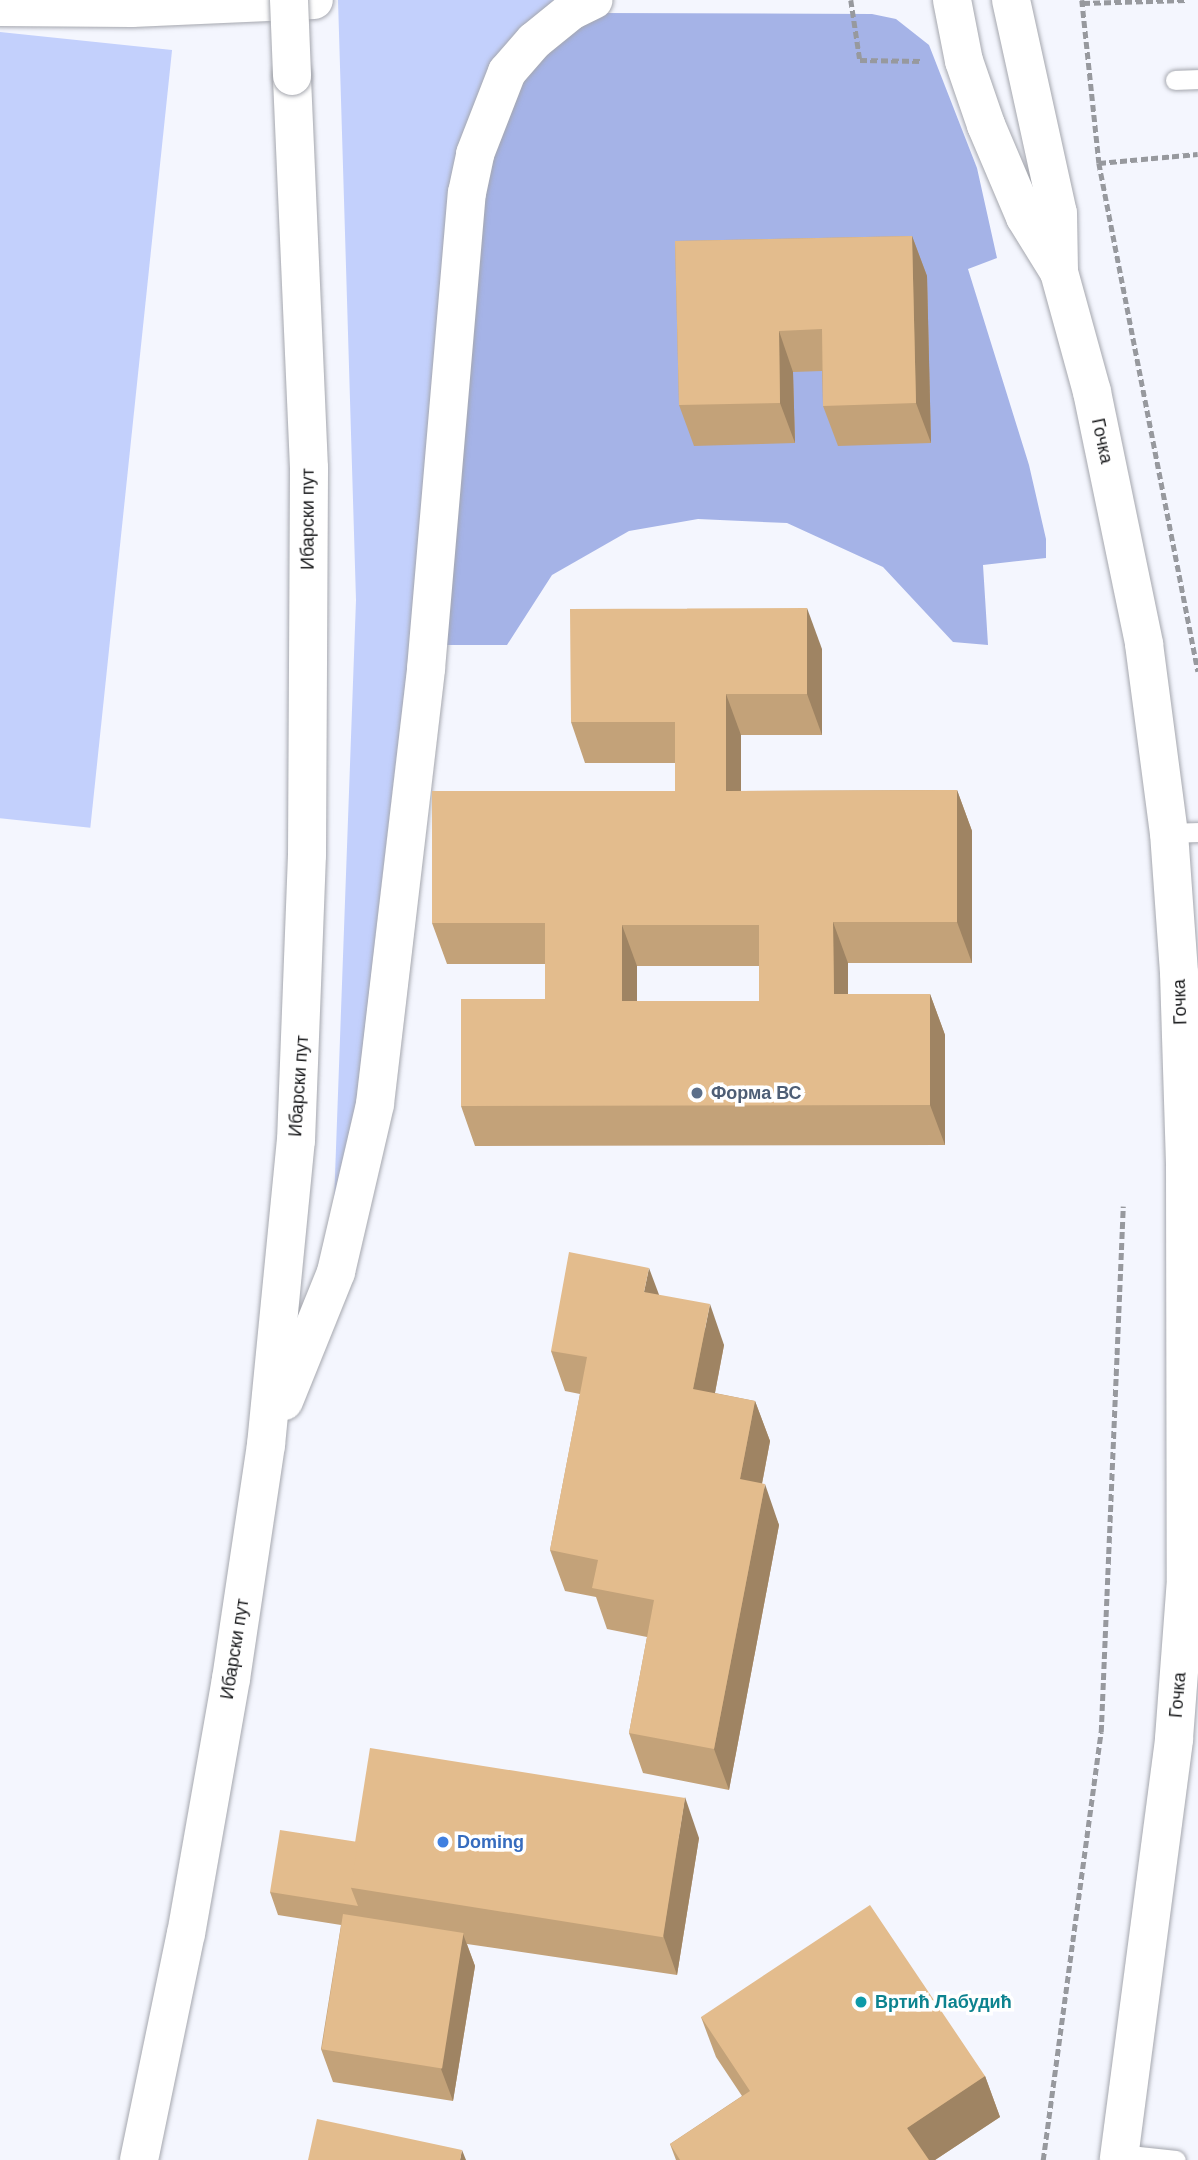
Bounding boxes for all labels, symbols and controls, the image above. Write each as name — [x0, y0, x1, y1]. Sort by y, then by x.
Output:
street label: Гочка — [1087, 416, 1117, 466]
street label: Ибарски пут — [297, 468, 319, 570]
street label: Гочка — [1168, 979, 1192, 1025]
street label: Ибарски пут — [285, 1034, 313, 1138]
place label: Форма ВС — [711, 1082, 802, 1104]
marker: Форма ВС — [689, 1085, 705, 1101]
street label: Ибарски пут — [216, 1597, 254, 1701]
street label: Гочка — [1165, 1671, 1191, 1719]
place label: Doming — [457, 1831, 524, 1853]
marker: Doming — [435, 1834, 451, 1850]
place label: Вртић Лабудић — [875, 1991, 1012, 2013]
marker: Вртић Лабудић — [853, 1994, 869, 2010]

